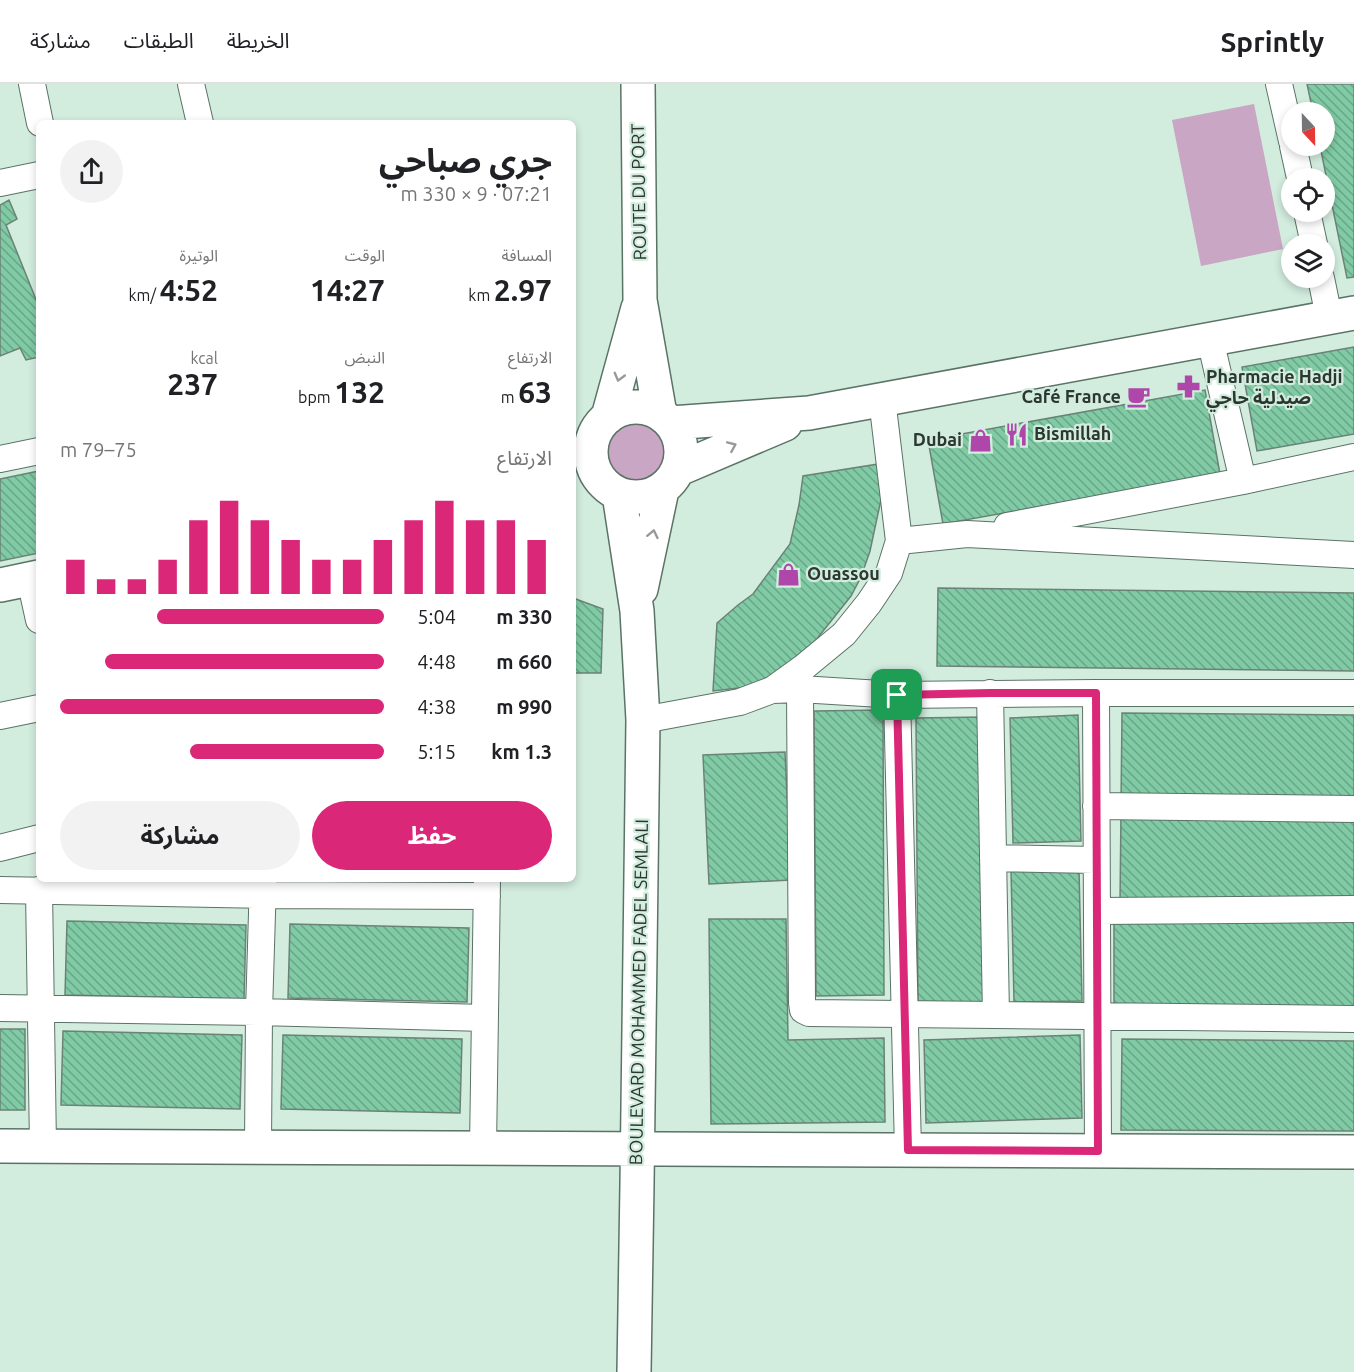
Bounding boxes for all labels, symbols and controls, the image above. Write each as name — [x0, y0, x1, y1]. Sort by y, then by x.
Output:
text: Sprintly — [1220, 26, 1324, 57]
text: مشاركة — [30, 28, 91, 52]
text: الطبقات — [124, 28, 194, 52]
text: الخريطة — [227, 28, 290, 52]
north arrow — [1281, 102, 1335, 156]
map controls — [1281, 102, 1335, 288]
street label: ROUTE DU PORT — [627, 123, 649, 261]
button: share — [60, 140, 123, 203]
text: جري صباحي — [379, 141, 552, 178]
button: locate — [1281, 168, 1335, 222]
text: 07:21 · 9 × 330 m — [400, 182, 552, 205]
button: layers — [1281, 234, 1335, 288]
text: الوتيرة — [180, 246, 218, 264]
text: الوقت — [345, 246, 385, 264]
text: المسافة — [502, 246, 552, 264]
text: 4:52 — [160, 273, 218, 307]
text: 14:27 — [310, 273, 385, 307]
text: 2.97 — [494, 273, 552, 307]
text: /km — [128, 286, 160, 304]
text: km — [468, 286, 494, 304]
text: النبض — [344, 348, 385, 366]
text: الارتفاع — [508, 348, 552, 366]
text: kcal — [190, 349, 218, 367]
place label: Pharmacie Hadji صيدلية حاجي — [1206, 366, 1342, 412]
text: 237 — [167, 367, 218, 401]
one-way arrow — [614, 371, 626, 382]
pharmacy icon: Pharmacie Hadji صيدلية حاجي — [1175, 374, 1201, 400]
text: 132 — [334, 375, 385, 409]
text: 63 — [518, 375, 552, 409]
cafe icon: Café France — [1126, 384, 1152, 410]
place label: Café France — [1021, 386, 1121, 406]
text: bpm — [298, 388, 334, 406]
text: m — [501, 388, 518, 406]
restaurant icon: Bismillah — [1003, 421, 1029, 447]
place label: Bismillah — [1034, 423, 1111, 443]
shop icon: Dubai — [967, 427, 993, 453]
place label: Dubai — [913, 429, 962, 449]
text: 75–79 m — [60, 438, 137, 461]
one-way arrow — [726, 441, 737, 453]
text: الارتفاع — [497, 446, 552, 469]
one-way arrow — [646, 529, 659, 539]
shop icon: Ouassou — [776, 561, 802, 587]
place label: Ouassou — [807, 563, 880, 583]
text: 5:04 — [417, 605, 456, 628]
text: 330 m — [496, 605, 552, 628]
text: 4:48 — [417, 650, 456, 673]
text: 660 m — [496, 650, 552, 673]
pin — [871, 669, 922, 720]
icon: arrive — [880, 678, 913, 711]
text: 4:38 — [417, 695, 456, 718]
text: 990 m — [496, 695, 552, 718]
text: 5:15 — [417, 740, 456, 763]
text: 1.3 km — [491, 740, 552, 763]
button: مشاركة — [60, 801, 300, 870]
button: حفظ — [312, 801, 552, 870]
street label: BOULEVARD MOHAMMED FADEL SEMLALI — [625, 819, 651, 1165]

